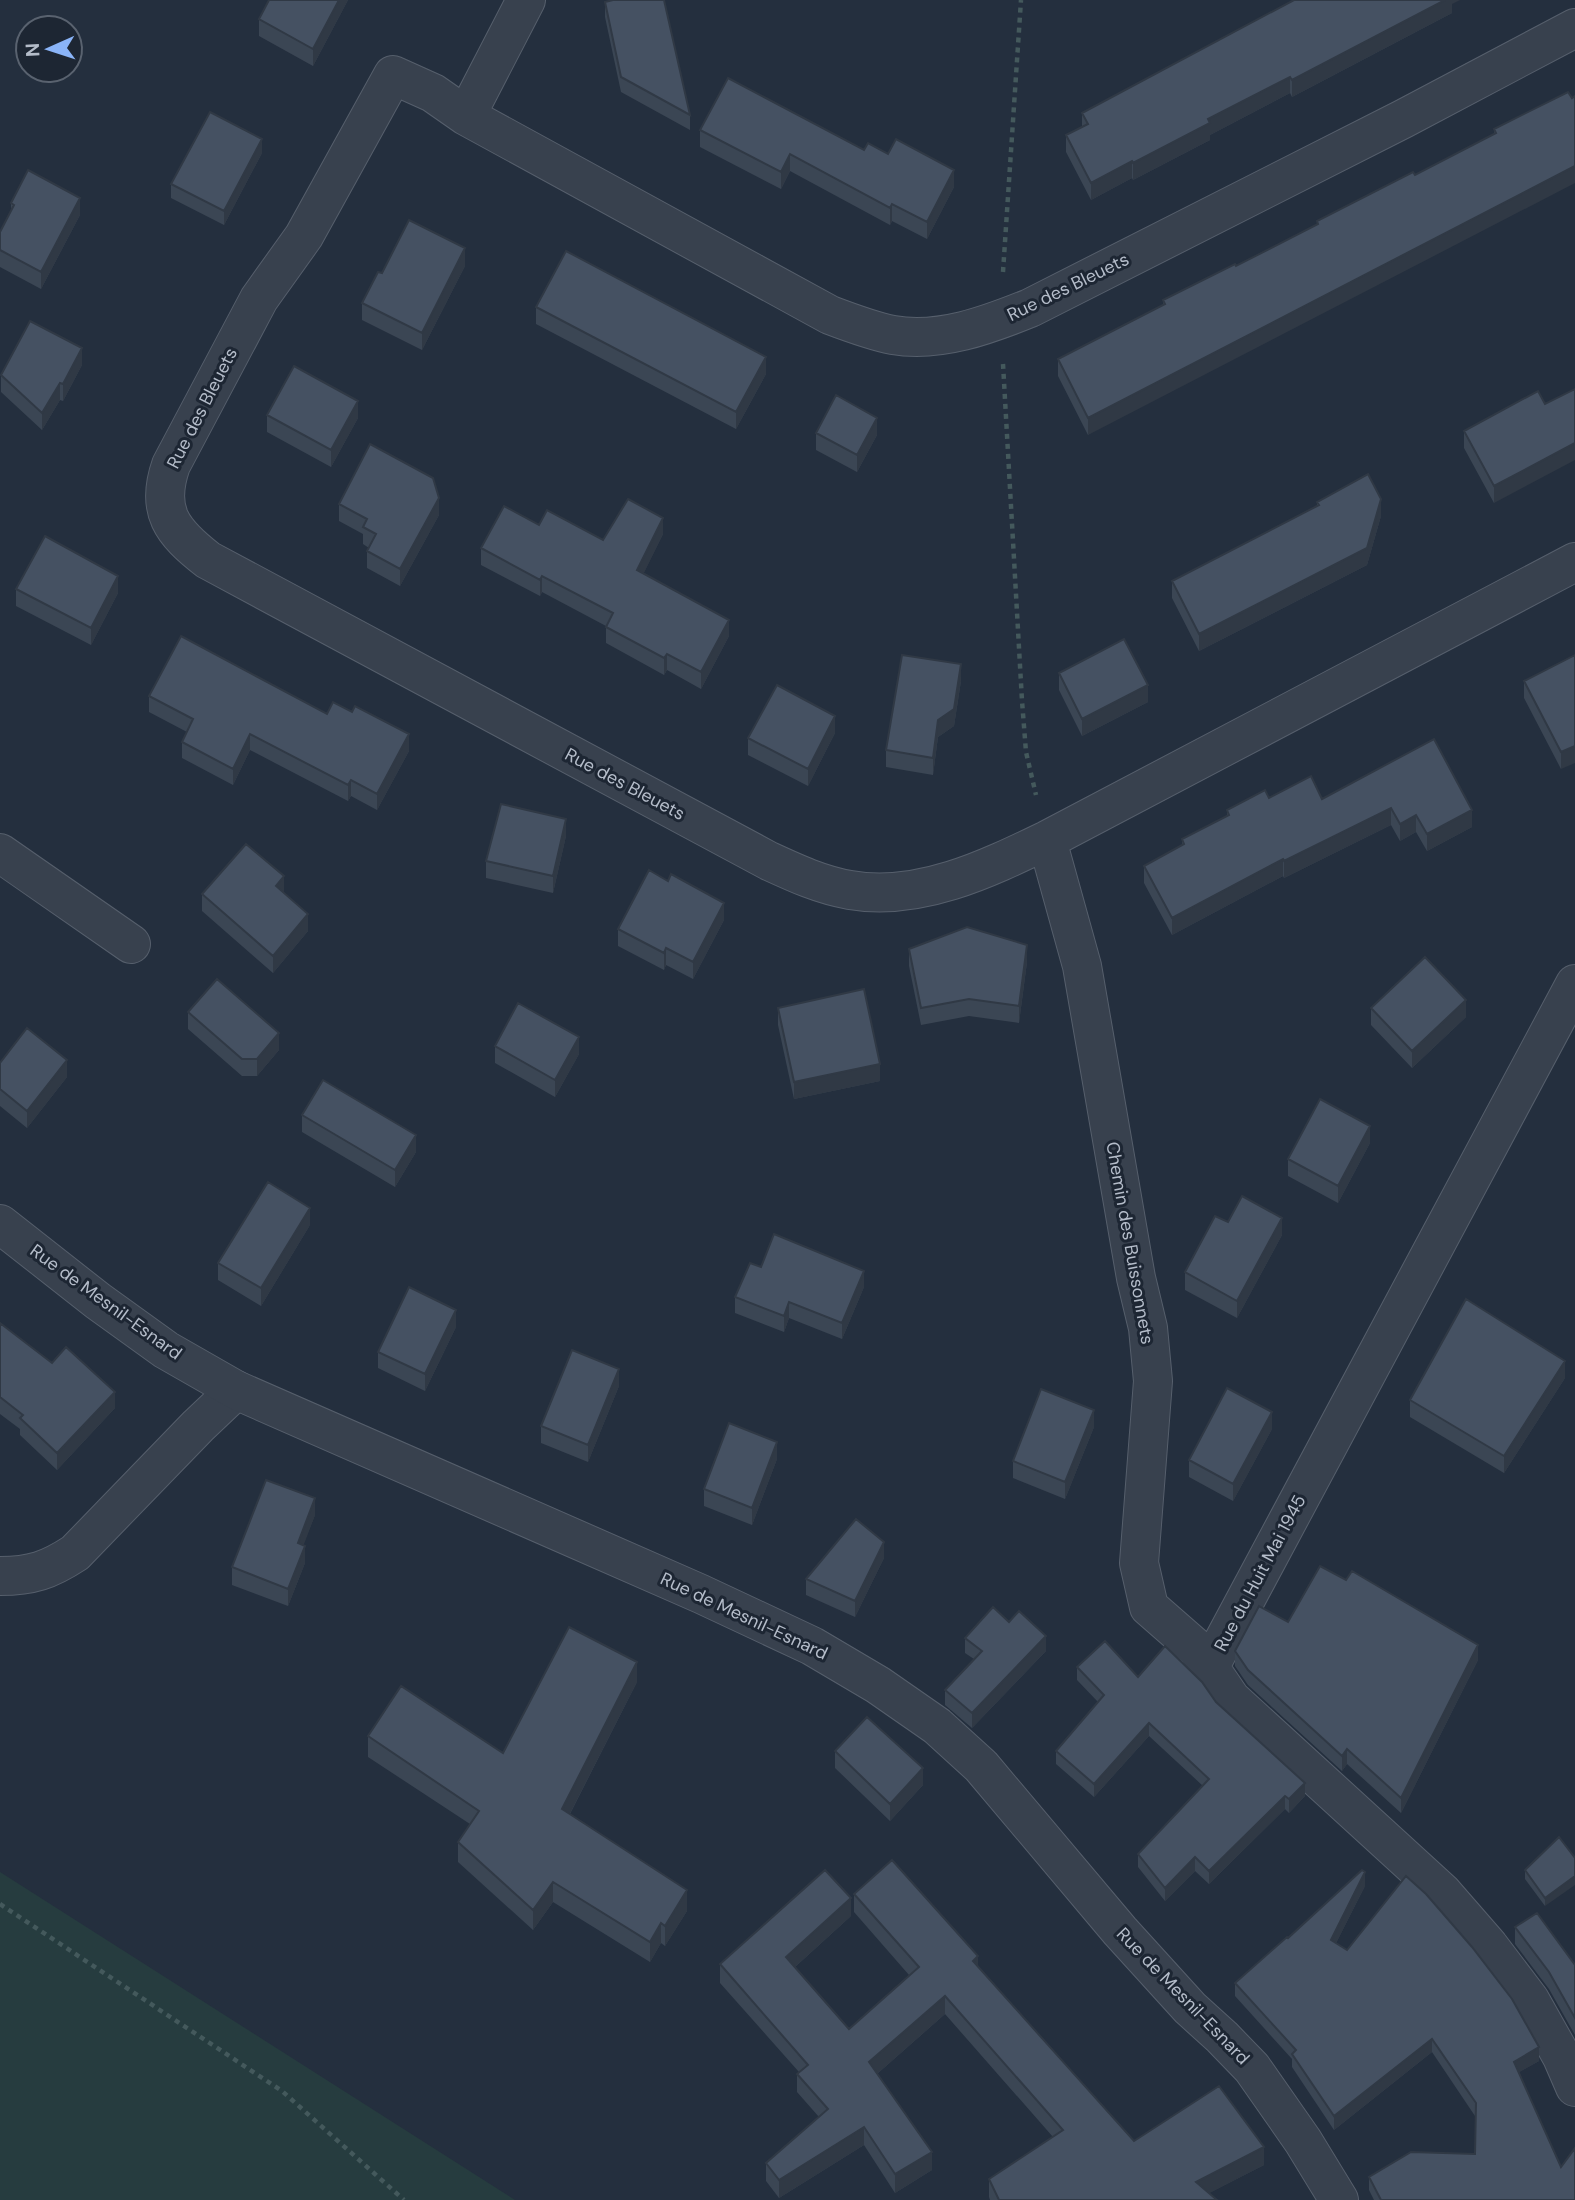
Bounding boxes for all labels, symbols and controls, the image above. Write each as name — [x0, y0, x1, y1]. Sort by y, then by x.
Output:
north arrow — [14, 14, 84, 84]
text: N — [20, 42, 45, 57]
street label: Rue des Bleuets — [1003, 247, 1133, 327]
street label: Rue des Bleuets — [161, 343, 243, 473]
street label: Rue des Bleuets — [561, 742, 689, 826]
street label: Chemin des Buissonnets — [1100, 1140, 1160, 1346]
street label: Rue de Mesnil-Esnard — [25, 1239, 187, 1365]
street label: Rue du Huit Mai 1945 — [1209, 1491, 1311, 1655]
street label: Rue de Mesnil-Esnard — [656, 1567, 832, 1665]
street label: Rue de Mesnil-Esnard — [1111, 1922, 1255, 2070]

